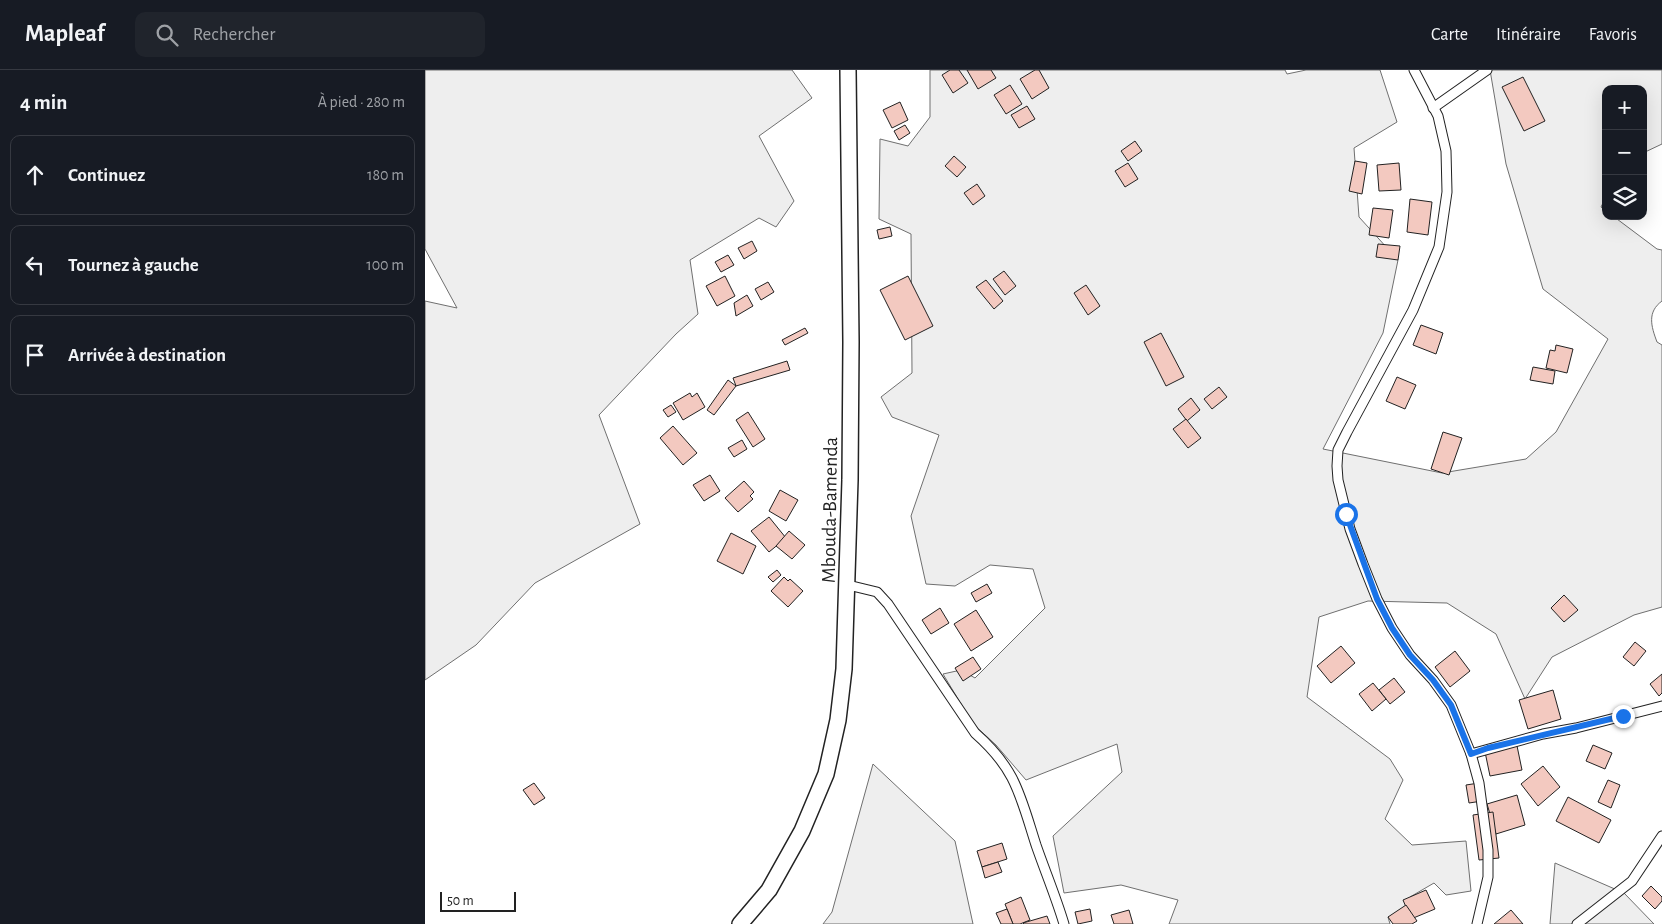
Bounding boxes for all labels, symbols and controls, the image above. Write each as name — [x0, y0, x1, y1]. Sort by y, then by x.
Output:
search box — [135, 12, 485, 57]
icon: search — [153, 21, 181, 49]
text: Mapleaf — [25, 22, 105, 46]
text: Rechercher — [193, 25, 276, 44]
text: Carte — [1431, 26, 1468, 44]
text: Itinéraire — [1496, 26, 1561, 44]
text: Favoris — [1589, 26, 1637, 44]
map controls — [1602, 85, 1647, 220]
button: + — [1602, 85, 1647, 130]
text: 4 min — [20, 92, 67, 113]
text: À pied · 280 m — [318, 94, 405, 110]
button: − — [1602, 130, 1647, 175]
icon: ahead — [21, 161, 49, 189]
text: Continuez — [68, 166, 145, 185]
text: 180 m — [367, 167, 404, 183]
button: layers — [1602, 175, 1647, 220]
icon: left — [21, 251, 49, 279]
text: Tournez à gauche — [68, 256, 199, 275]
text: 100 m — [366, 257, 404, 273]
icon: arrive — [21, 341, 49, 369]
text: Arrivée à destination — [68, 346, 226, 365]
street label: Mbouda-Bamenda — [819, 437, 841, 583]
route start — [1335, 503, 1358, 526]
route end — [1612, 705, 1635, 728]
scale bar — [440, 889, 516, 912]
text: 50 m — [447, 894, 474, 908]

